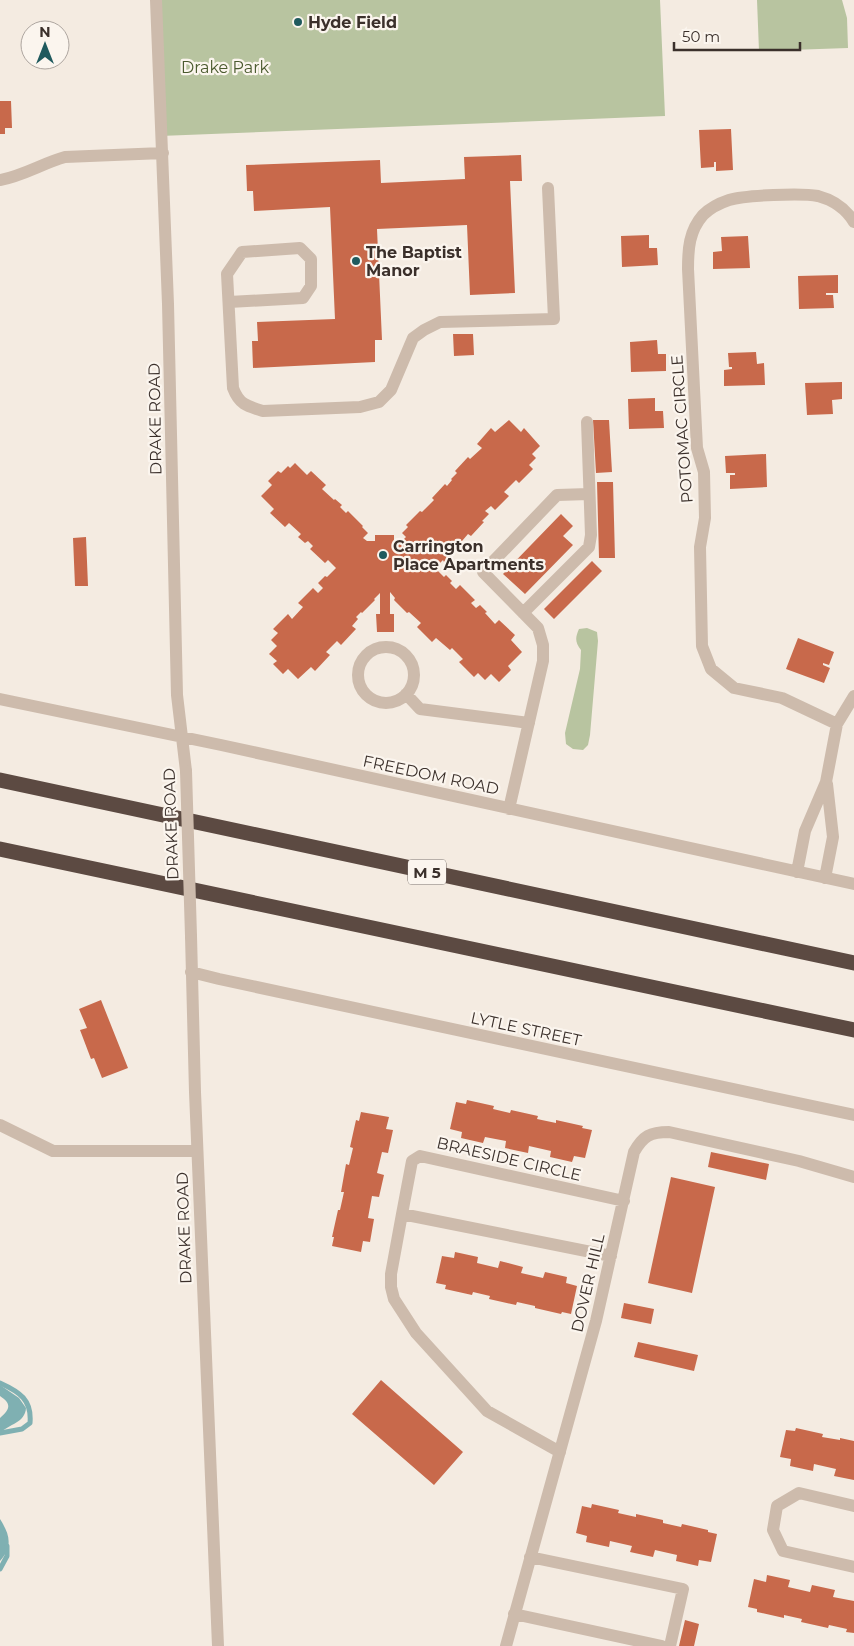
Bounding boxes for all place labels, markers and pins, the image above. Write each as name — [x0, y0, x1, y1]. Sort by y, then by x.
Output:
place label: Hyde Field — [308, 13, 397, 32]
marker: Hyde Field — [292, 16, 304, 28]
place label: The Baptist Manor — [366, 243, 462, 280]
marker: The Baptist Manor — [350, 255, 362, 267]
place label: Carrington Place Apartments — [393, 537, 545, 574]
marker: Carrington Place Apartments — [377, 549, 389, 561]

